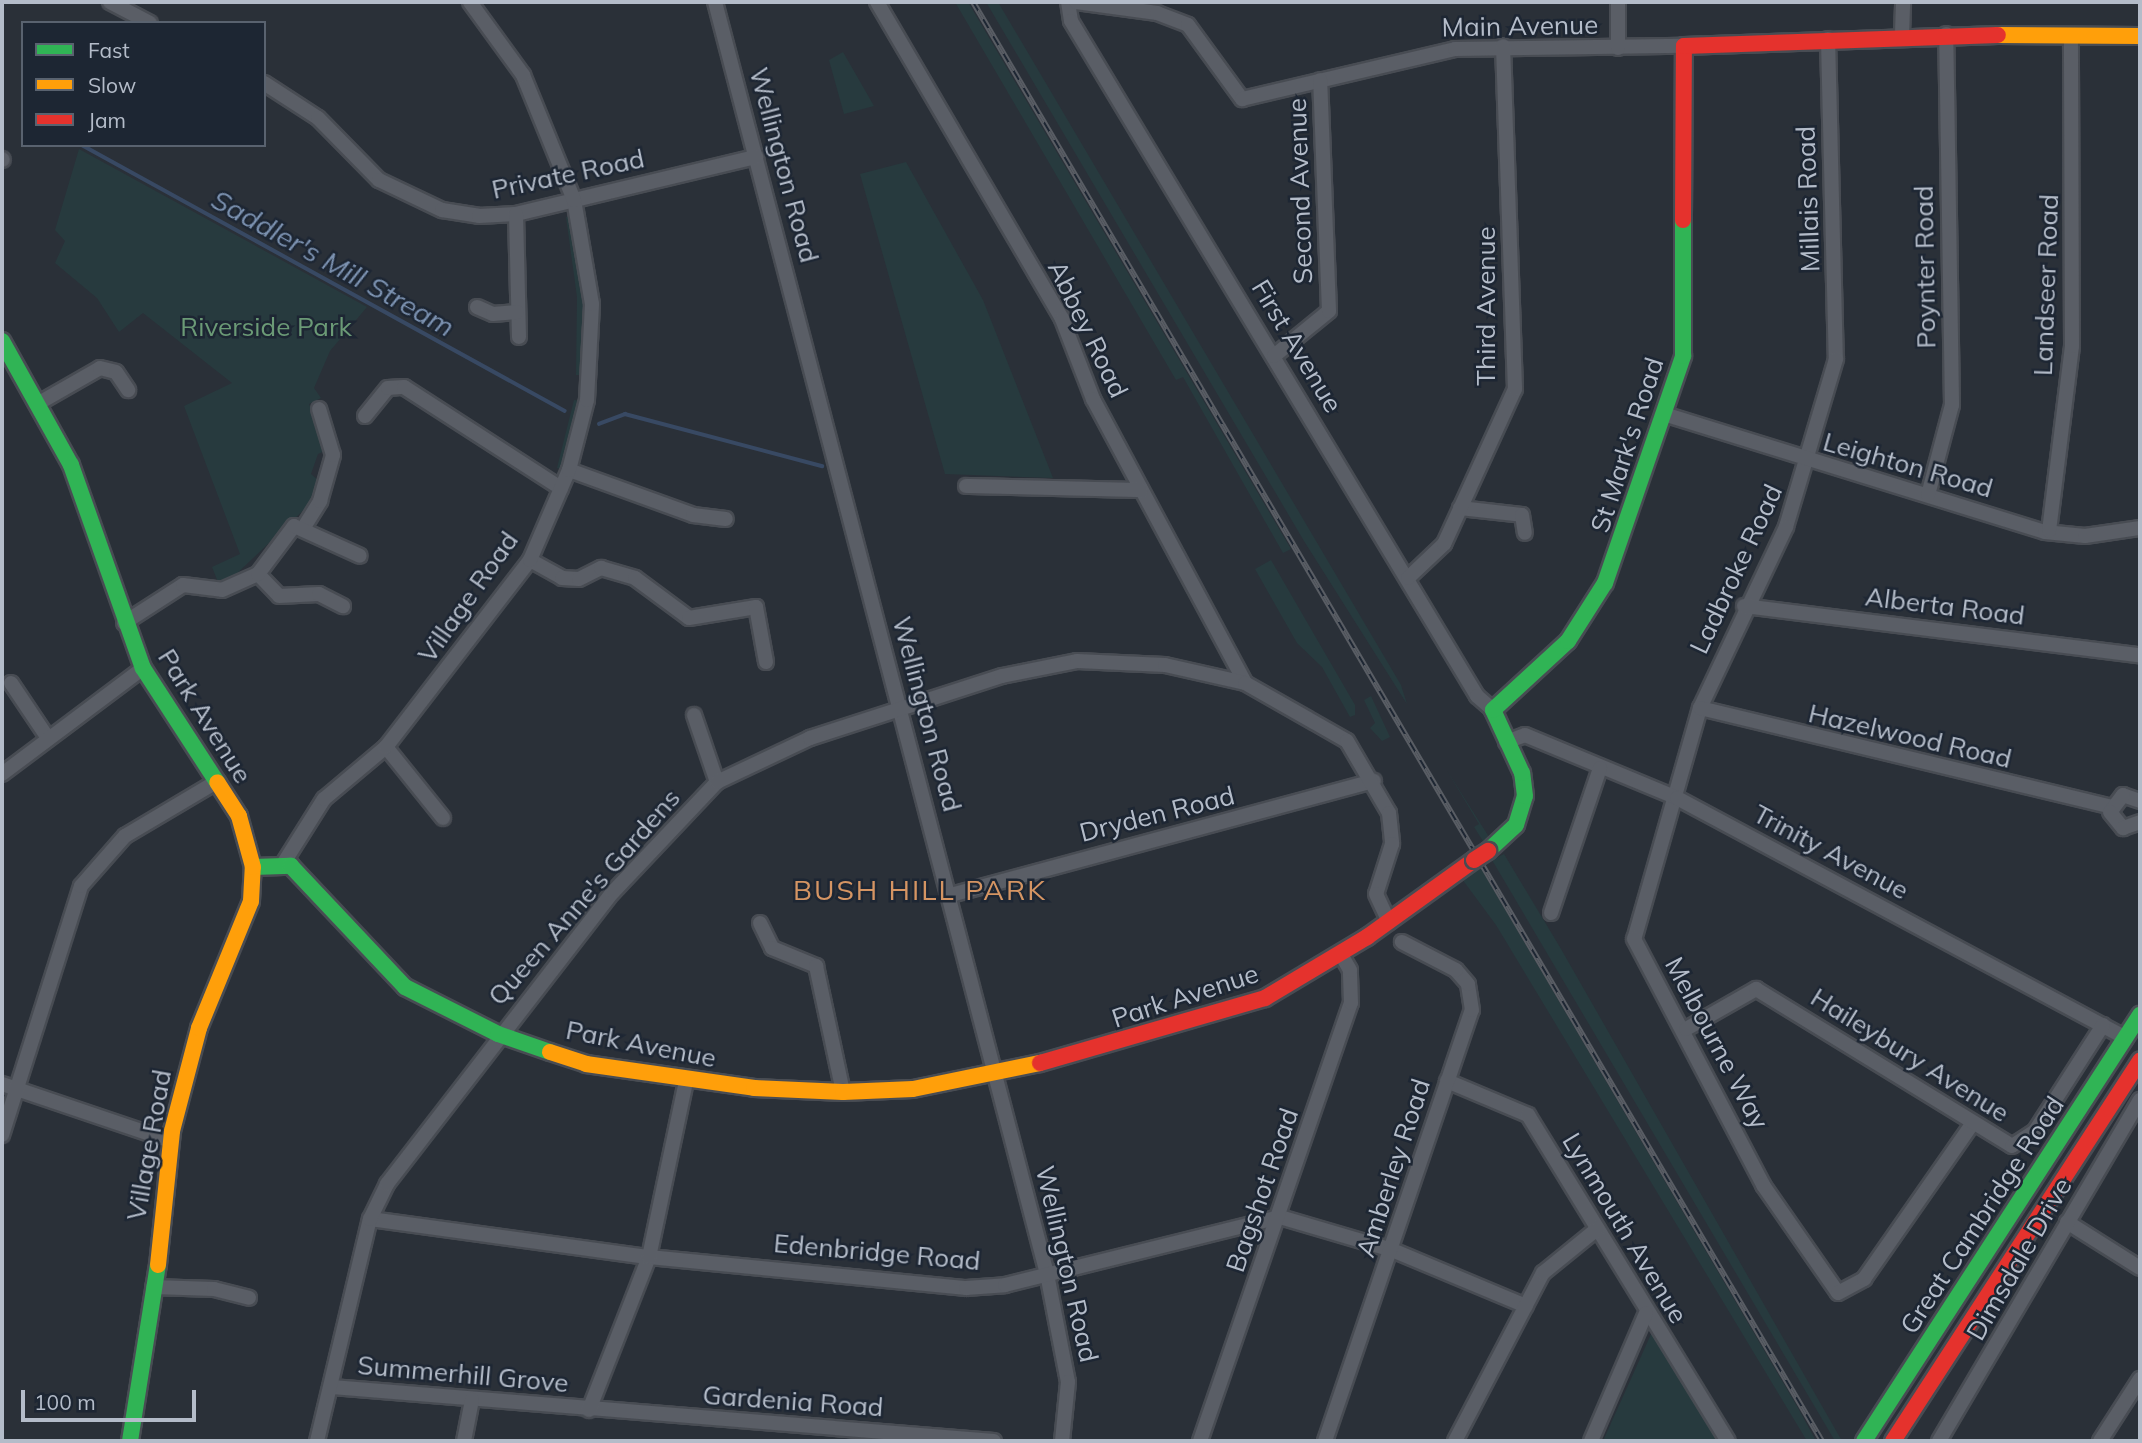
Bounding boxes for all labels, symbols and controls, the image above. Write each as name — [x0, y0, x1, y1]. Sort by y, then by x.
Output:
street label: Main Avenue — [1441, 9, 1599, 43]
legend — [21, 21, 266, 147]
text: Fast — [88, 37, 130, 63]
street label: Wellington Road — [743, 64, 825, 266]
text: Slow — [88, 72, 136, 98]
street label: Second Avenue — [1281, 98, 1319, 284]
text: Jam — [88, 107, 126, 133]
street label: Millais Road — [1790, 125, 1826, 273]
street label: Private Road — [489, 143, 647, 205]
water label: Saddler's Mill Stream — [206, 182, 460, 344]
street label: Poynter Road — [1908, 185, 1942, 349]
street label: Landseer Road — [2027, 194, 2065, 376]
street label: Third Avenue — [1470, 226, 1502, 386]
street label: Abbey Road — [1041, 255, 1135, 403]
street label: First Avenue — [1245, 274, 1349, 418]
park label: Riverside Park — [180, 311, 352, 343]
street label: St Mark's Road — [1584, 354, 1670, 536]
street label: Leighton Road — [1820, 426, 1996, 504]
street label: Ladbroke Road — [1683, 480, 1789, 658]
street label: Village Road — [411, 526, 525, 668]
street label: Alberta Road — [1863, 581, 2027, 631]
street label: Wellington Road — [886, 613, 968, 815]
street label: Park Avenue — [151, 643, 259, 789]
street label: Hazelwood Road — [1805, 697, 2015, 775]
street label: Dryden Road — [1076, 780, 1238, 848]
street label: Queen Anne's Gardens — [482, 783, 686, 1011]
street label: Trinity Avenue — [1748, 798, 1914, 906]
district label: BUSH HILL PARK — [795, 873, 1045, 907]
street label: Melbourne Way — [1659, 952, 1775, 1134]
street label: Park Avenue — [1108, 958, 1262, 1034]
street label: Haileybury Avenue — [1805, 981, 2015, 1129]
street label: Park Avenue — [563, 1014, 719, 1074]
street label: Village Road — [120, 1067, 178, 1223]
street label: Amberley Road — [1349, 1075, 1437, 1261]
street label: Great Cambridge Road — [1894, 1090, 2070, 1340]
street label: Bagshot Road — [1219, 1104, 1305, 1276]
street label: Lynmouth Avenue — [1556, 1127, 1694, 1329]
street label: Wellington Road — [1029, 1163, 1105, 1365]
street label: Dimsdale Drive — [1960, 1172, 2078, 1346]
street label: Edenbridge Road — [772, 1227, 982, 1277]
street label: Summerhill Grove — [356, 1349, 570, 1399]
scale bar — [24, 1376, 200, 1420]
street label: Gardenia Road — [702, 1379, 884, 1423]
text: 100 m — [34, 1389, 96, 1415]

